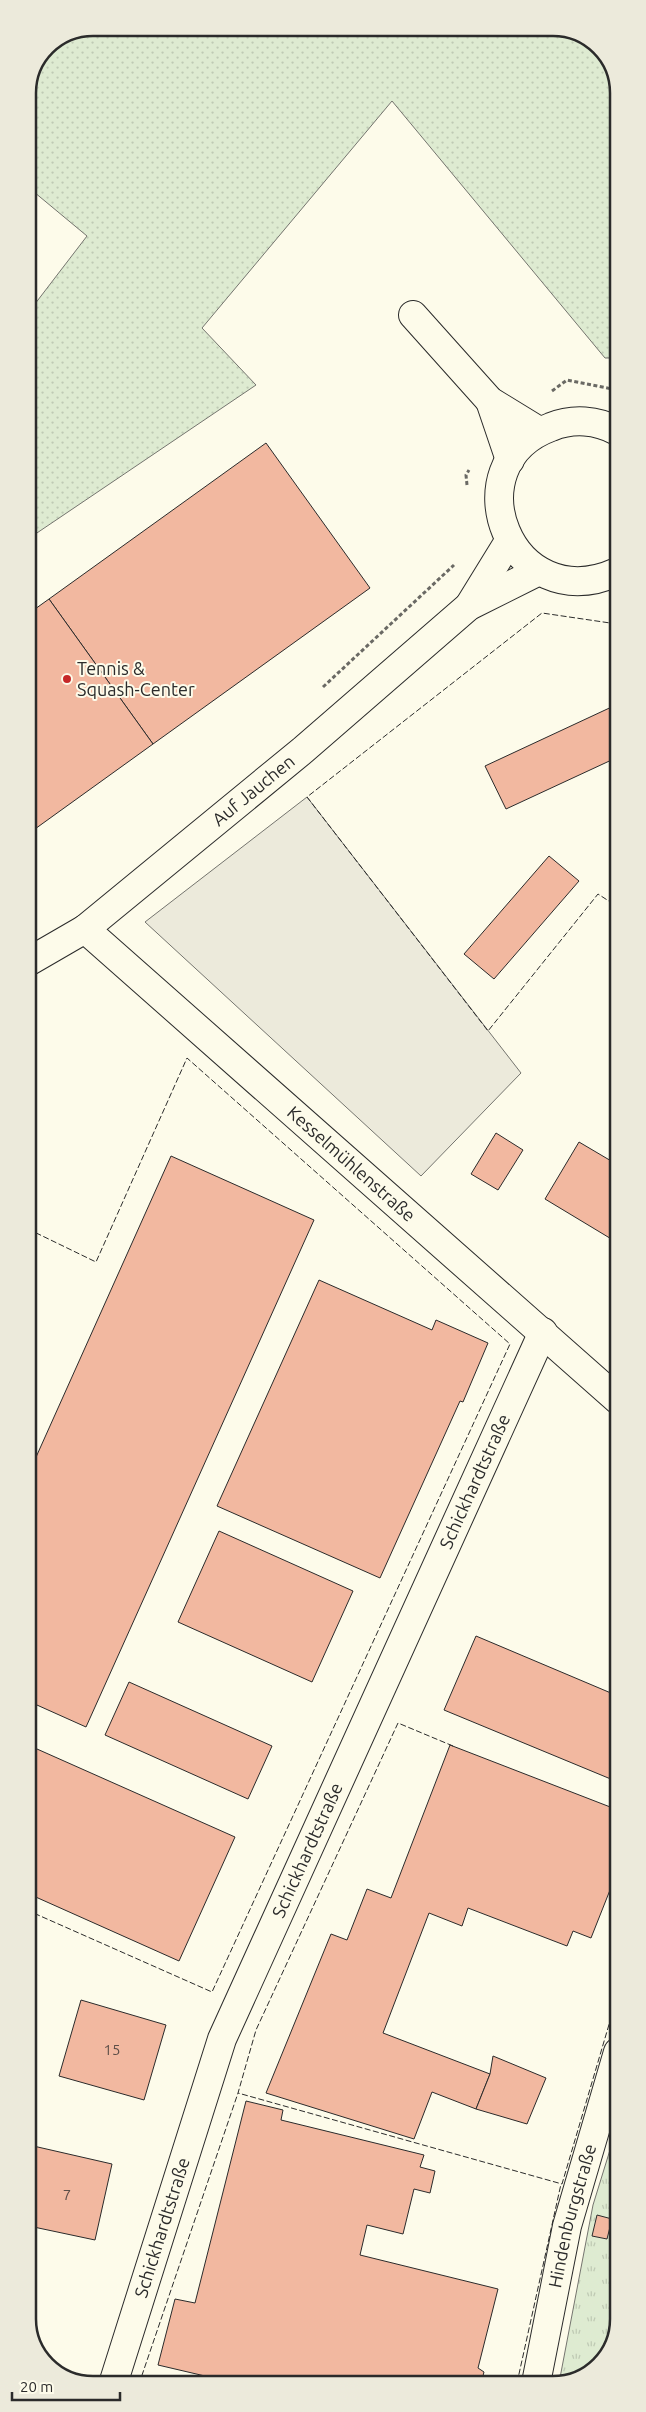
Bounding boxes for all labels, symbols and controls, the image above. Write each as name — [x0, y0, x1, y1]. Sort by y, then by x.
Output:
place label: Tennis & Squash-Center — [77, 658, 195, 699]
marker: Tennis & Squash-Center — [61, 673, 73, 685]
street label: Auf Jauchen — [208, 750, 298, 829]
street label: Kesselmühlenstraße — [284, 1102, 420, 1225]
street label: Schickhardtstraße — [435, 1411, 513, 1552]
street label: Schickhardtstraße — [268, 1779, 346, 1920]
house number: 15 — [104, 2041, 120, 2058]
street label: Hindenburgstraße — [544, 2142, 599, 2289]
street label: Schickhardtstraße — [130, 2155, 193, 2300]
house number: 7 — [63, 2186, 71, 2203]
scale bar — [12, 2370, 120, 2402]
text: 20 m — [20, 2378, 53, 2395]

